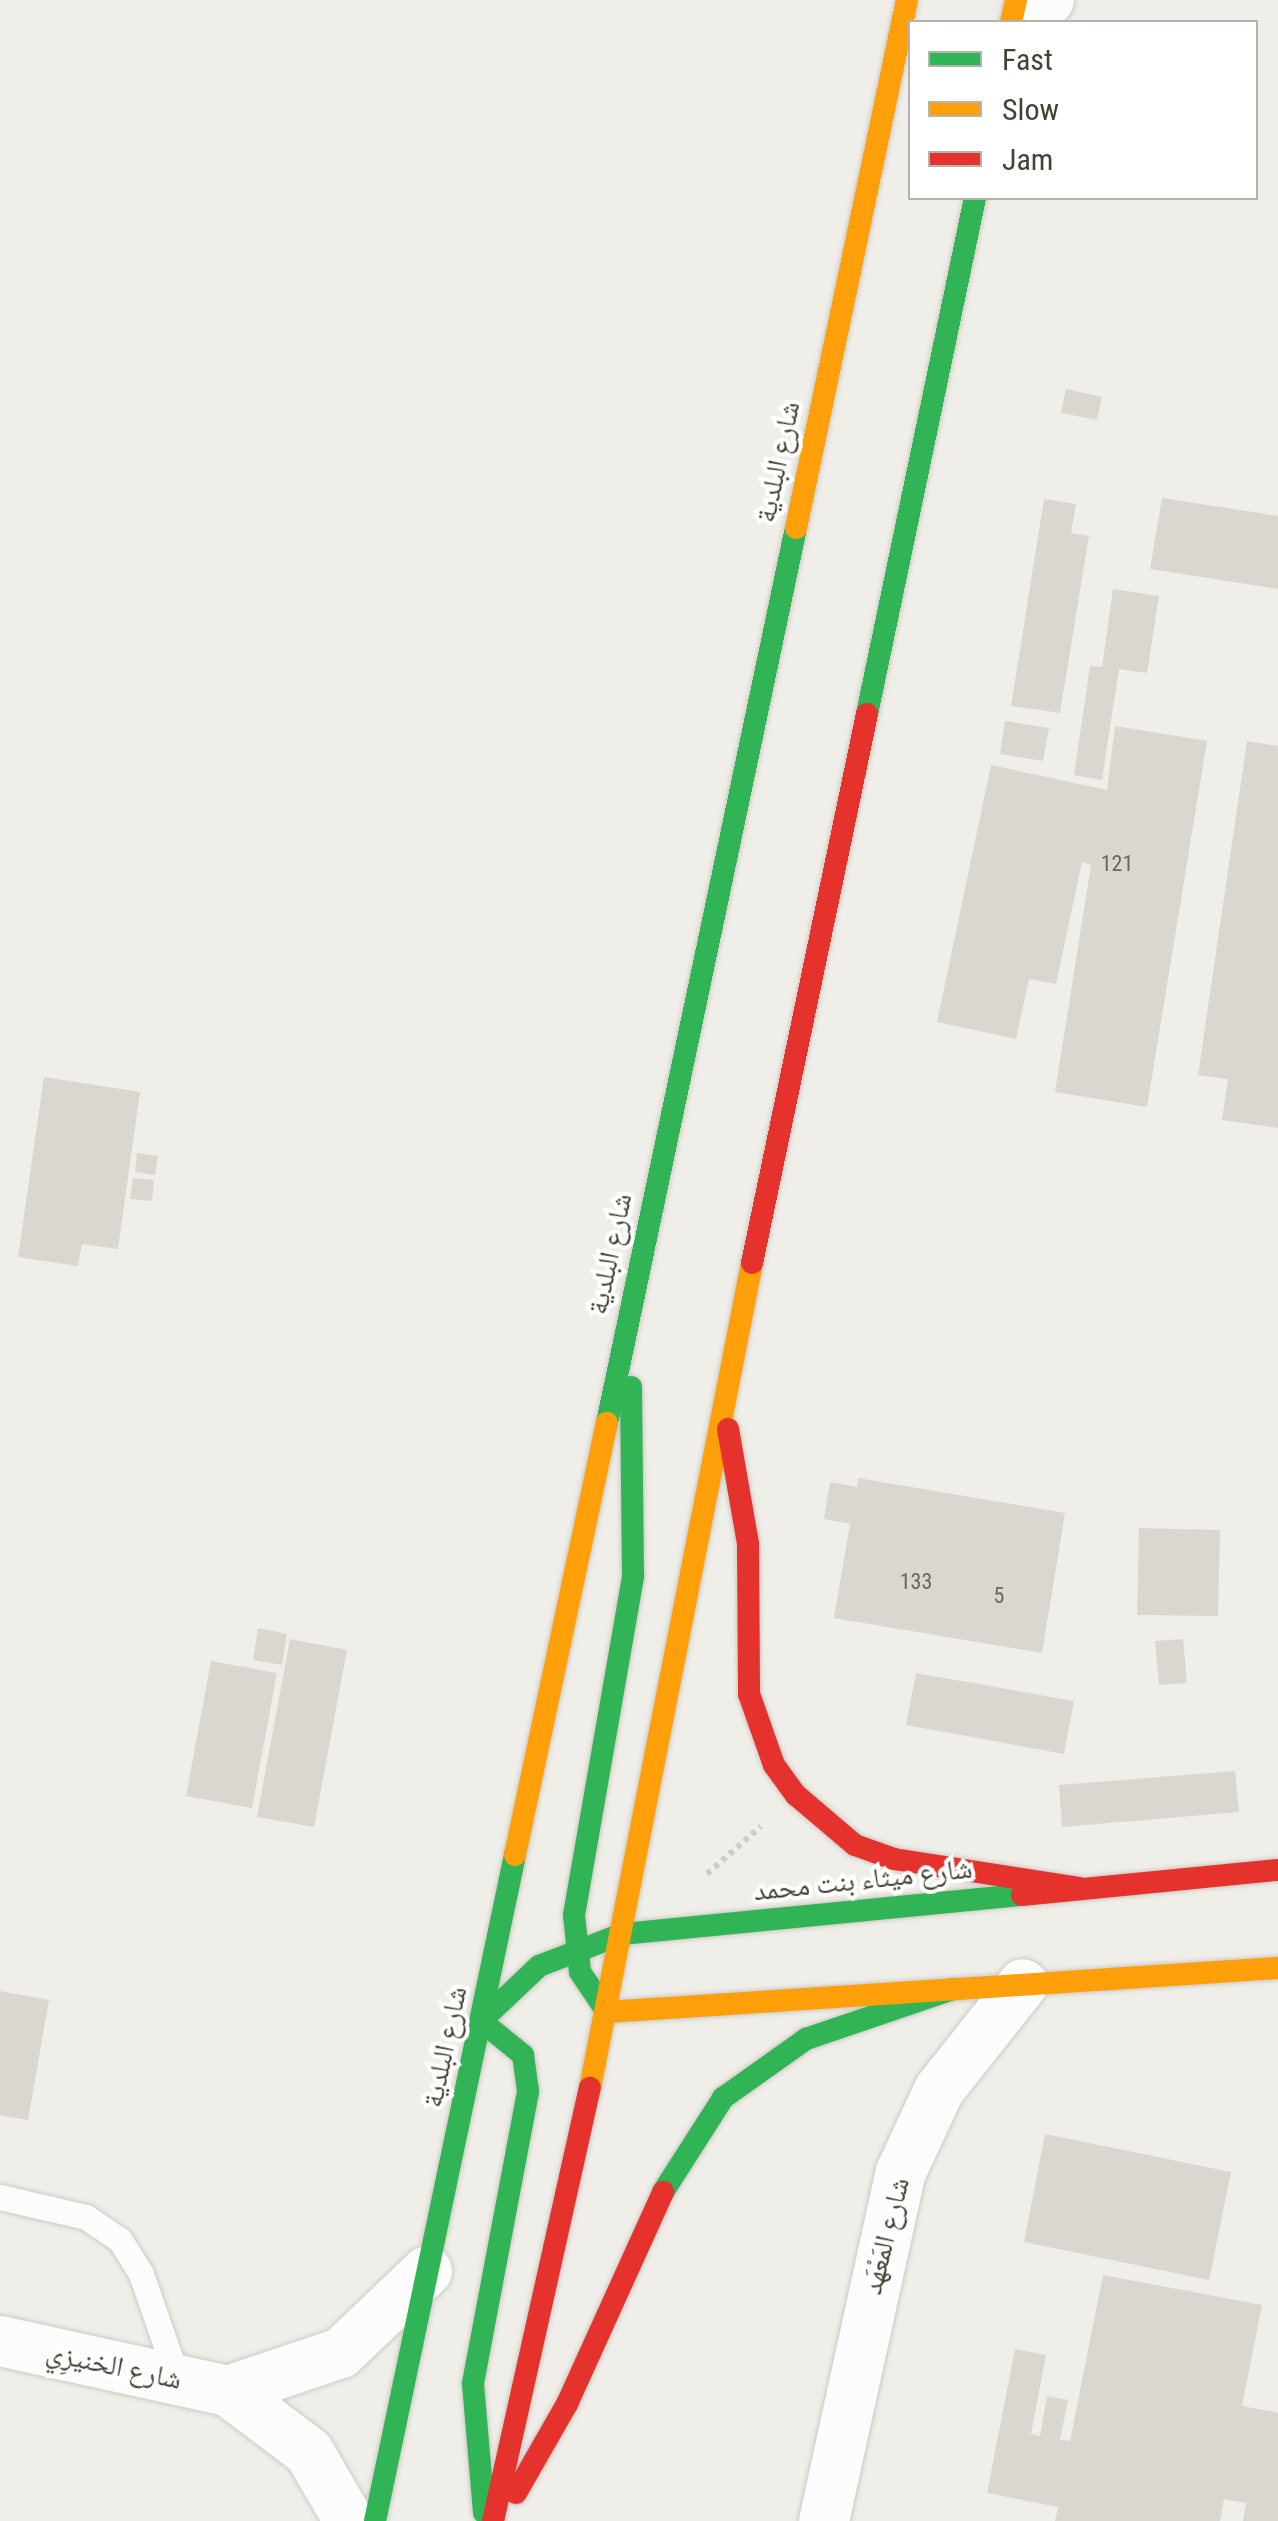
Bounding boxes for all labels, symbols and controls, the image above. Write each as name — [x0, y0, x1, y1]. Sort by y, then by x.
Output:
legend — [908, 20, 1258, 200]
text: Fast — [1002, 42, 1053, 77]
text: Slow — [1002, 92, 1059, 127]
text: Jam — [1002, 142, 1053, 177]
street label: شارع البلدية — [749, 398, 807, 526]
house number: 121 — [1101, 851, 1133, 877]
street label: شارع البلدية — [581, 1190, 639, 1318]
house number: 133 — [900, 1569, 932, 1595]
house number: 5 — [994, 1583, 1004, 1609]
street label: شارع ميثاء بنت محمد — [752, 1852, 974, 1908]
street label: شارع البلدية — [416, 1983, 474, 2111]
street label: شارع المَعْهَد — [855, 2174, 917, 2298]
street label: شارع الخنيزِي — [43, 2335, 185, 2397]

